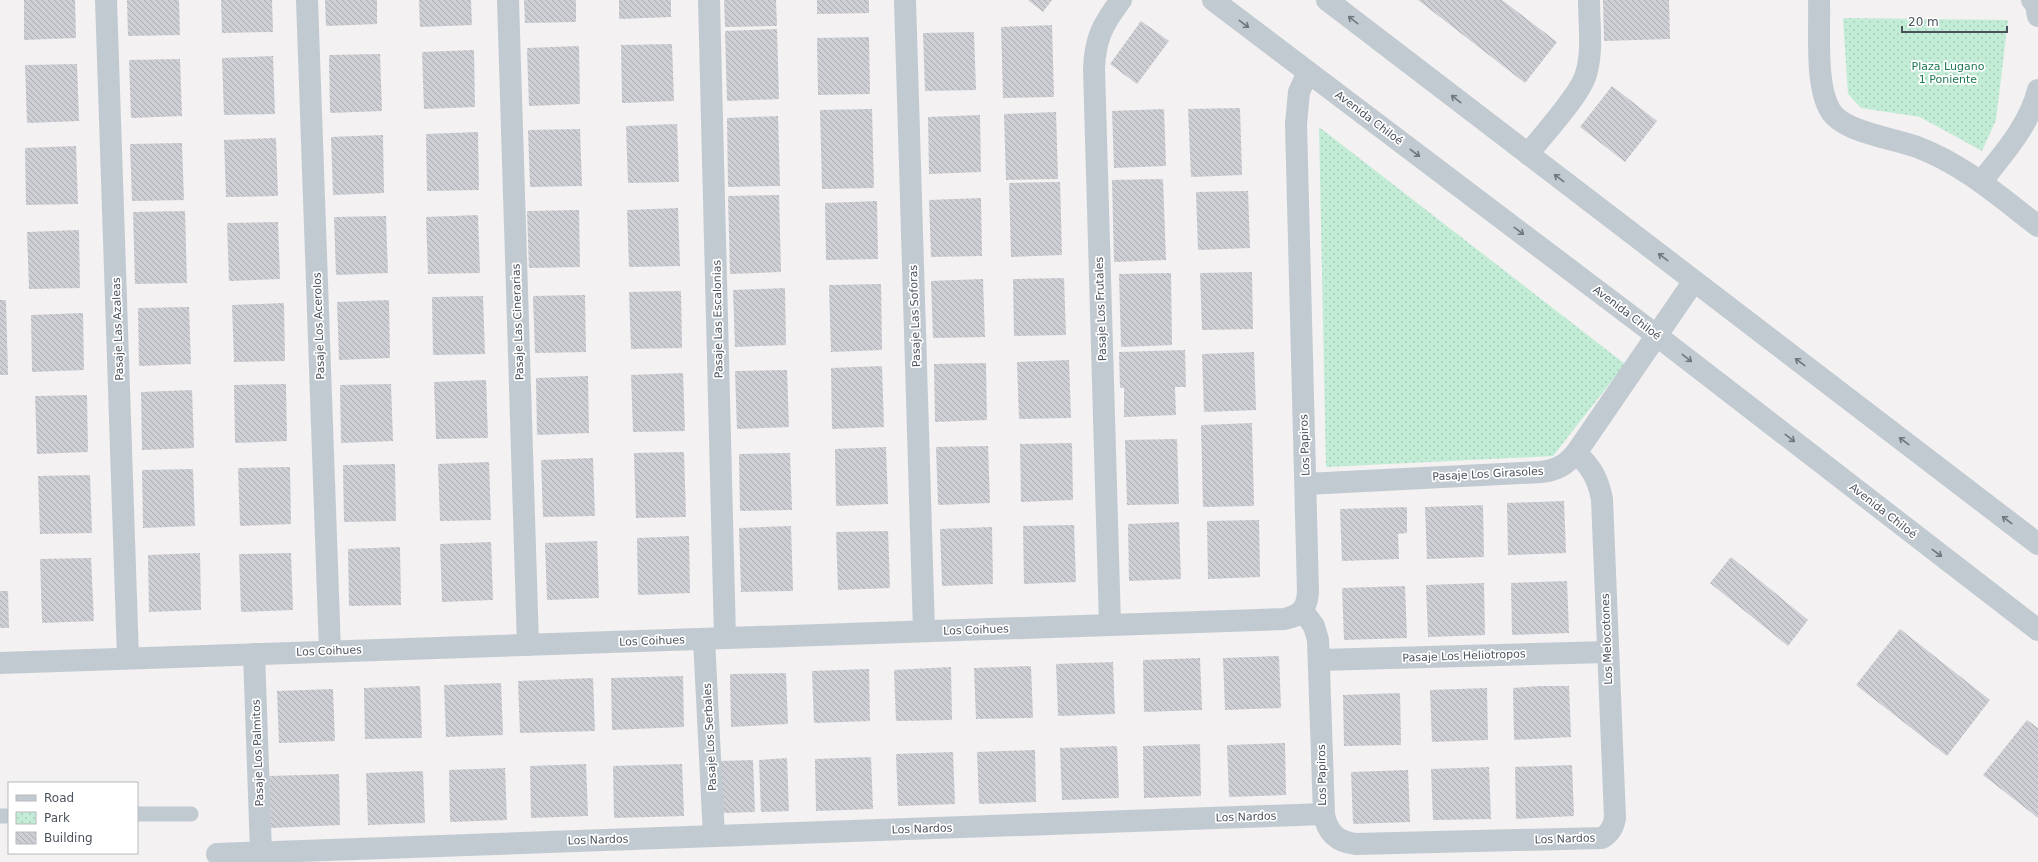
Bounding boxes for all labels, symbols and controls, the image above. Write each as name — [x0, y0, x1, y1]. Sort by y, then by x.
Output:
scale bar — [1902, 8, 2007, 34]
text: 20 m — [1908, 15, 1939, 29]
one-way arrow — [1348, 16, 1359, 24]
one-way arrow — [1239, 19, 1250, 28]
park label: Plaza Lugano 1 Poniente — [1912, 60, 1985, 86]
street label: Avenida Chiloé — [1332, 88, 1406, 148]
one-way arrow — [1451, 95, 1462, 103]
one-way arrow — [1409, 148, 1420, 157]
one-way arrow — [1554, 174, 1565, 183]
one-way arrow — [1513, 227, 1524, 235]
one-way arrow — [1657, 253, 1668, 262]
street label: Pasaje Los Frutales — [1093, 256, 1109, 361]
street label: Pasaje Las Escalonias — [710, 259, 726, 378]
street label: Pasaje Las Cinerarias — [509, 263, 527, 380]
street label: Pasaje Las Soforas — [907, 264, 923, 367]
street label: Pasaje Los Acerolos — [311, 272, 327, 380]
street label: Pasaje Las Azaleas — [110, 277, 126, 381]
street label: Avenida Chiloé — [1590, 283, 1664, 343]
one-way arrow — [1682, 354, 1693, 363]
one-way arrow — [1795, 358, 1806, 367]
street label: Los Papiros — [1297, 414, 1313, 476]
one-way arrow — [1784, 434, 1795, 443]
one-way arrow — [1898, 437, 1909, 446]
street label: Pasaje Los Girasoles — [1432, 465, 1544, 483]
street label: Avenida Chiloé — [1847, 481, 1919, 541]
one-way arrow — [2002, 516, 2013, 524]
one-way arrow — [1931, 548, 1942, 557]
street label: Los Melocotones — [1599, 593, 1615, 685]
street label: Los Coihues — [943, 622, 1009, 638]
street label: Los Coihues — [619, 633, 685, 649]
street label: Los Coihues — [296, 643, 362, 659]
street label: Pasaje Los Heliotropos — [1402, 647, 1526, 665]
street label: Pasaje Los Serbales — [701, 682, 719, 791]
street label: Pasaje Los Palmitos — [250, 699, 266, 807]
street label: Los Papiros — [1315, 744, 1329, 806]
legend — [8, 782, 138, 854]
text: Road — [44, 791, 74, 805]
street label: Los Nardos — [1215, 809, 1277, 825]
text: Park — [44, 811, 70, 825]
street label: Los Nardos — [891, 821, 953, 837]
text: Building — [44, 831, 93, 845]
street label: Los Nardos — [1534, 831, 1596, 847]
street label: Los Nardos — [567, 832, 629, 848]

